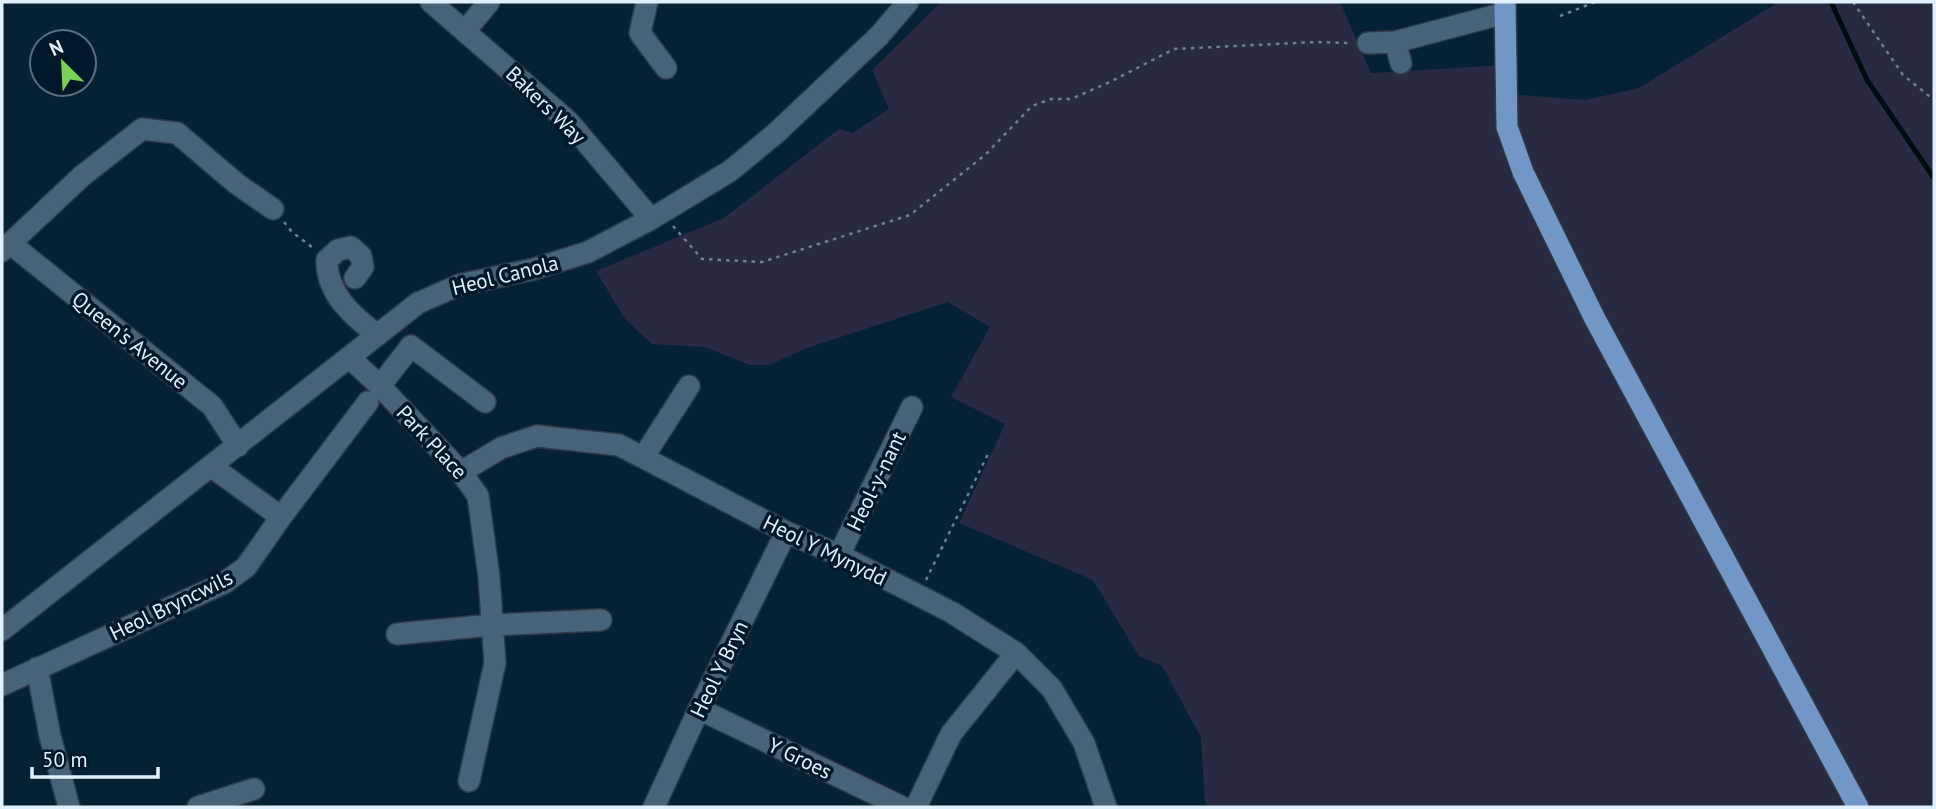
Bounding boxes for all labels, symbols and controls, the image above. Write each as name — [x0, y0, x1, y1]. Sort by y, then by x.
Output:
north arrow — [28, 28, 98, 98]
text: N — [46, 34, 67, 61]
street label: Bakers Way — [500, 60, 592, 150]
street label: Heol Canola — [449, 249, 561, 301]
street label: Queen's Avenue — [67, 285, 193, 395]
street label: Park Place — [391, 399, 473, 485]
street label: Heol-y-nant — [840, 427, 912, 535]
street label: Heol Y Mynydd — [759, 508, 891, 592]
street label: Heol Bryncwils — [105, 564, 237, 646]
street label: Heol Y Bryn — [684, 616, 754, 722]
street label: Y Groes — [764, 731, 836, 785]
scale bar — [32, 736, 158, 780]
text: 50 m — [42, 746, 88, 773]

